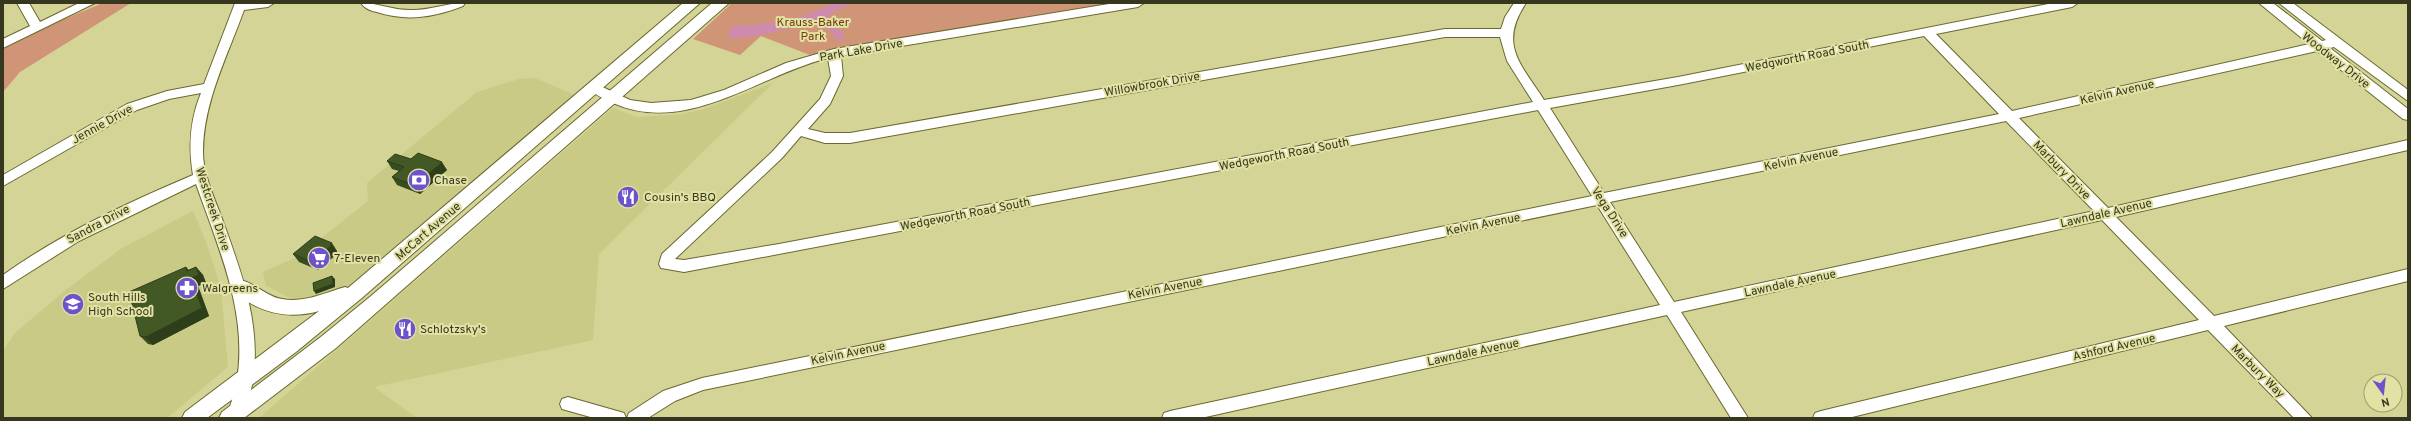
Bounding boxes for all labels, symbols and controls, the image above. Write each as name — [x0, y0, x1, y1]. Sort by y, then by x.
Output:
park label: Krauss-Baker Park — [777, 15, 850, 45]
street label: Woodway Drive — [2298, 29, 2373, 93]
street label: Park Lake Drive — [818, 36, 904, 66]
street label: Wedgworth Road South — [1744, 37, 1871, 77]
street label: Willowbrook Drive — [1103, 69, 1201, 101]
street label: Kelvin Avenue — [2079, 77, 2156, 109]
street label: Jennie Drive — [69, 102, 136, 148]
street label: Wedgeworth Road South — [1218, 135, 1351, 175]
street label: Marbury Drive — [2029, 138, 2094, 204]
street label: Kelvin Avenue — [1763, 144, 1840, 176]
street label: Westcreek Drive — [191, 165, 233, 253]
bank icon: Chase — [406, 167, 432, 193]
place label: Chase — [434, 173, 467, 189]
restaurant icon: Cousin's BBQ — [615, 184, 641, 210]
street label: Vega Drive — [1587, 184, 1632, 241]
place label: Cousin's BBQ — [644, 190, 716, 206]
street label: Wedgeworth Road South — [899, 195, 1032, 235]
street label: Lawndale Avenue — [2059, 196, 2154, 232]
street label: McCart Avenue — [393, 199, 465, 265]
street label: Sandra Drive — [64, 202, 133, 248]
street label: Kelvin Avenue — [1445, 210, 1522, 240]
supermarket icon: 7-Eleven — [306, 245, 332, 271]
place label: 7-Eleven — [334, 251, 380, 267]
street label: Lawndale Avenue — [1743, 266, 1838, 302]
street label: Kelvin Avenue — [1127, 274, 1204, 304]
pharmacy icon: Walgreens — [174, 275, 200, 301]
place label: Walgreens — [202, 281, 258, 297]
place label: South Hills High School — [88, 290, 152, 320]
school or university icon: South Hills High School — [60, 291, 86, 317]
restaurant icon: Schlotzsky's — [392, 316, 418, 342]
place label: Schlotzsky's — [420, 322, 486, 338]
street label: Ashford Avenue — [2071, 331, 2157, 365]
street label: Lawndale Avenue — [1426, 335, 1521, 371]
street label: Kelvin Avenue — [810, 338, 887, 370]
street label: Marbury Way — [2227, 341, 2288, 402]
north arrow — [2363, 373, 2403, 413]
text: N — [2380, 394, 2391, 409]

